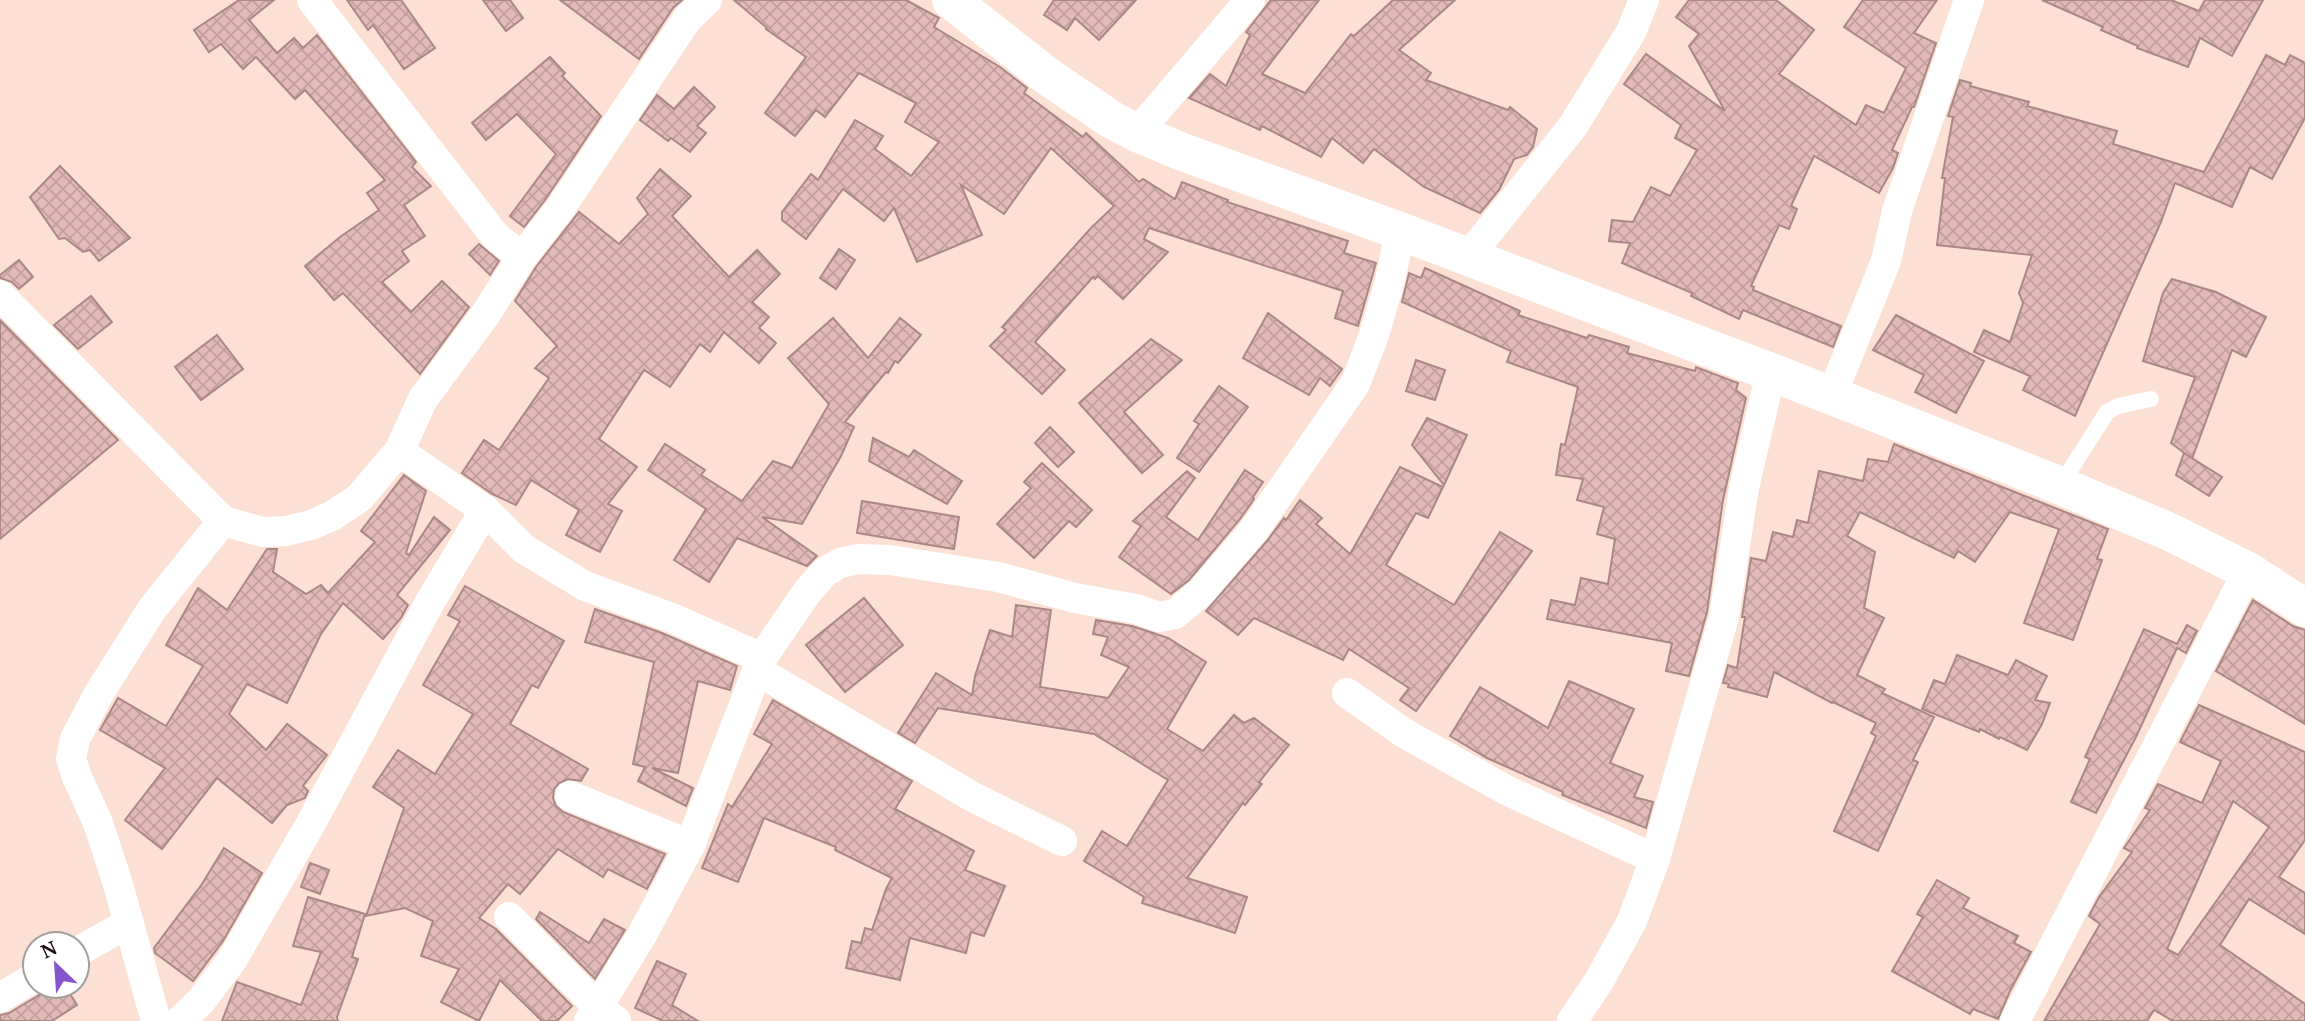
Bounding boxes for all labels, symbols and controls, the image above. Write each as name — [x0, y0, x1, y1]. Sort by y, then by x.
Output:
north arrow — [21, 930, 91, 1000]
text: N — [37, 935, 61, 965]

